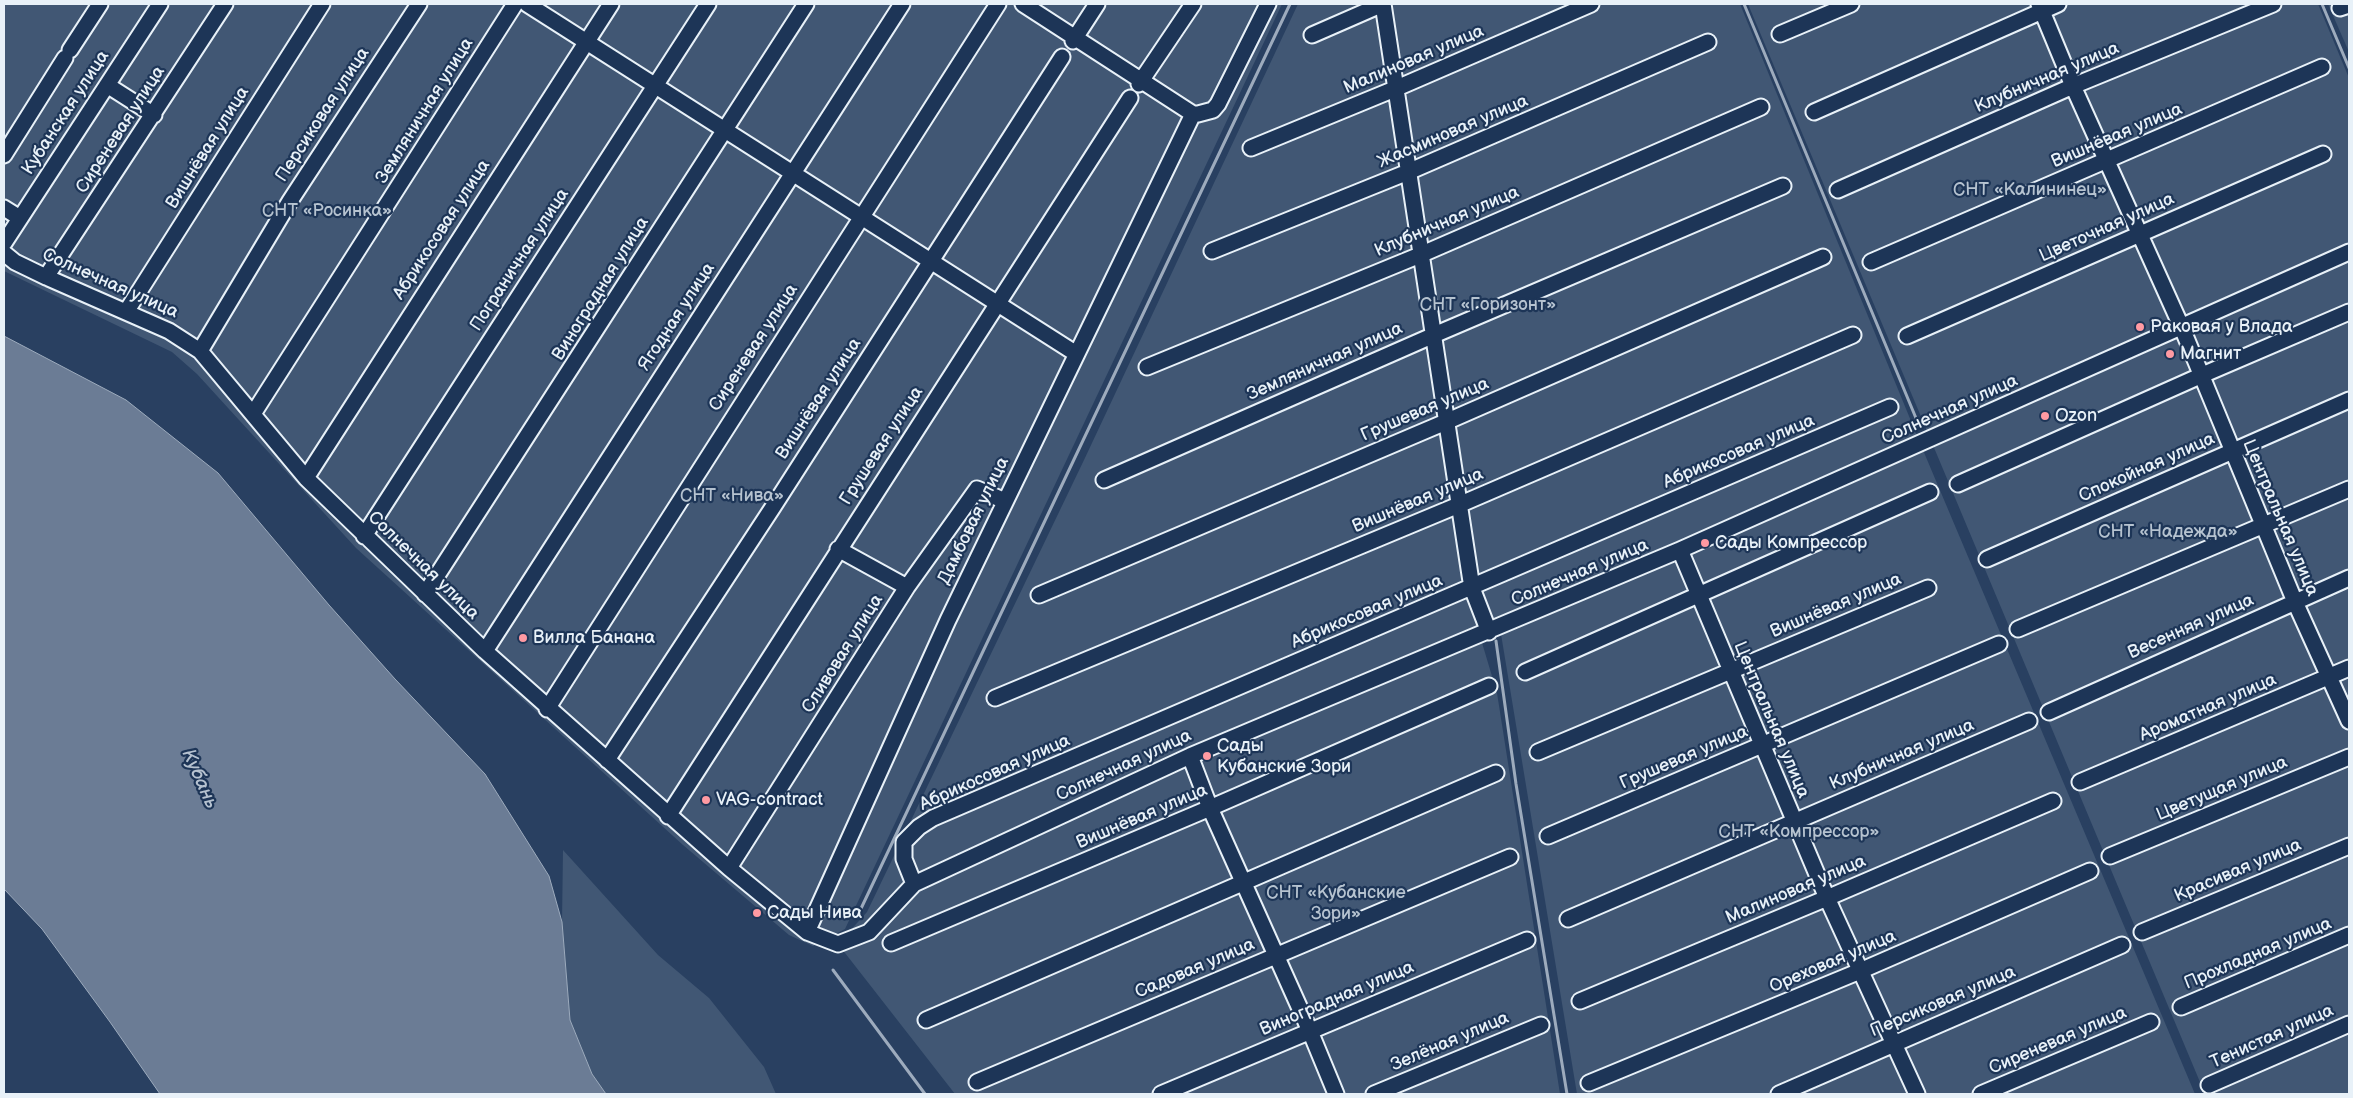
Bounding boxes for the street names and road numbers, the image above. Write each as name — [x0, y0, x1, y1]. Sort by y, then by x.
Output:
street label: Малиновая улица — [1341, 21, 1487, 99]
street label: Земляничная улица — [371, 34, 479, 188]
street label: Клубничная улица — [1971, 38, 2123, 118]
street label: Персиковая улица — [271, 44, 375, 186]
street label: Кубанская улица — [18, 47, 114, 179]
street label: Сиреневая улица — [72, 62, 170, 198]
street label: Вишнёвая улица — [162, 83, 254, 213]
street label: Жасминовая улица — [1374, 91, 1532, 173]
street label: Вишнёвая улица — [2048, 99, 2186, 173]
street label: Абрикосовая улица — [389, 156, 495, 304]
street label: Клубничная улица — [1371, 182, 1523, 262]
street label: Пограничная улица — [466, 185, 574, 335]
street label: Цветочная улица — [2036, 189, 2178, 267]
street label: Виноградная улица — [548, 213, 654, 365]
street label: Солнечная улица — [39, 244, 181, 324]
street label: Ягодная улица — [634, 259, 720, 375]
street label: Сиреневая улица — [705, 280, 803, 416]
street label: Земляничная улица — [1244, 318, 1406, 406]
street label: Вишнёвая улица — [772, 334, 866, 464]
street label: Солнечная улица — [1879, 370, 2021, 450]
street label: Грушевая улица — [1358, 373, 1492, 447]
street label: Грушевая улица — [836, 383, 928, 509]
street label: Абрикосовая улица — [1660, 410, 1818, 494]
street label: Спокойная улица — [2076, 428, 2218, 508]
street label: Центральная улица — [2237, 437, 2323, 599]
street label: Дамбовая улица — [934, 454, 1014, 588]
street label: Вишнёвая улица — [1349, 464, 1487, 538]
street label: Солнечная улица — [363, 507, 483, 625]
street label: Солнечная улица — [1508, 534, 1652, 612]
street label: Вишнёвая улица — [1767, 569, 1905, 643]
street label: Абрикосовая улица — [1288, 570, 1446, 654]
street label: Весенняя улица — [2125, 590, 2257, 664]
street label: Сливовая улица — [798, 591, 888, 717]
street label: Центральная улица — [1728, 639, 1814, 801]
street label: Ароматная улица — [2136, 669, 2280, 747]
street label: Клубничная улица — [1826, 715, 1978, 795]
street label: Грушевая улица — [1617, 721, 1751, 795]
street label: Солнечная улица — [1053, 725, 1195, 807]
street label: Абрикосовая улица — [916, 730, 1074, 816]
street label: Цветущая улица — [2153, 752, 2291, 826]
street label: Вишнёвая улица — [1073, 780, 1211, 854]
street label: Красивая улица — [2171, 834, 2305, 908]
street label: Малиновая улица — [1723, 851, 1869, 929]
street label: Прохладная улица — [2181, 913, 2335, 995]
street label: Ореховая улица — [1767, 926, 1899, 998]
street label: Садовая улица — [1132, 934, 1258, 1004]
street label: Виноградная улица — [1257, 957, 1417, 1041]
street label: Персиковая улица — [1867, 962, 2019, 1042]
street label: Тенистая улица — [2207, 1000, 2337, 1074]
street label: Сиреневая улица — [1986, 1002, 2130, 1080]
street label: Зелёная улица — [1388, 1007, 1512, 1077]

